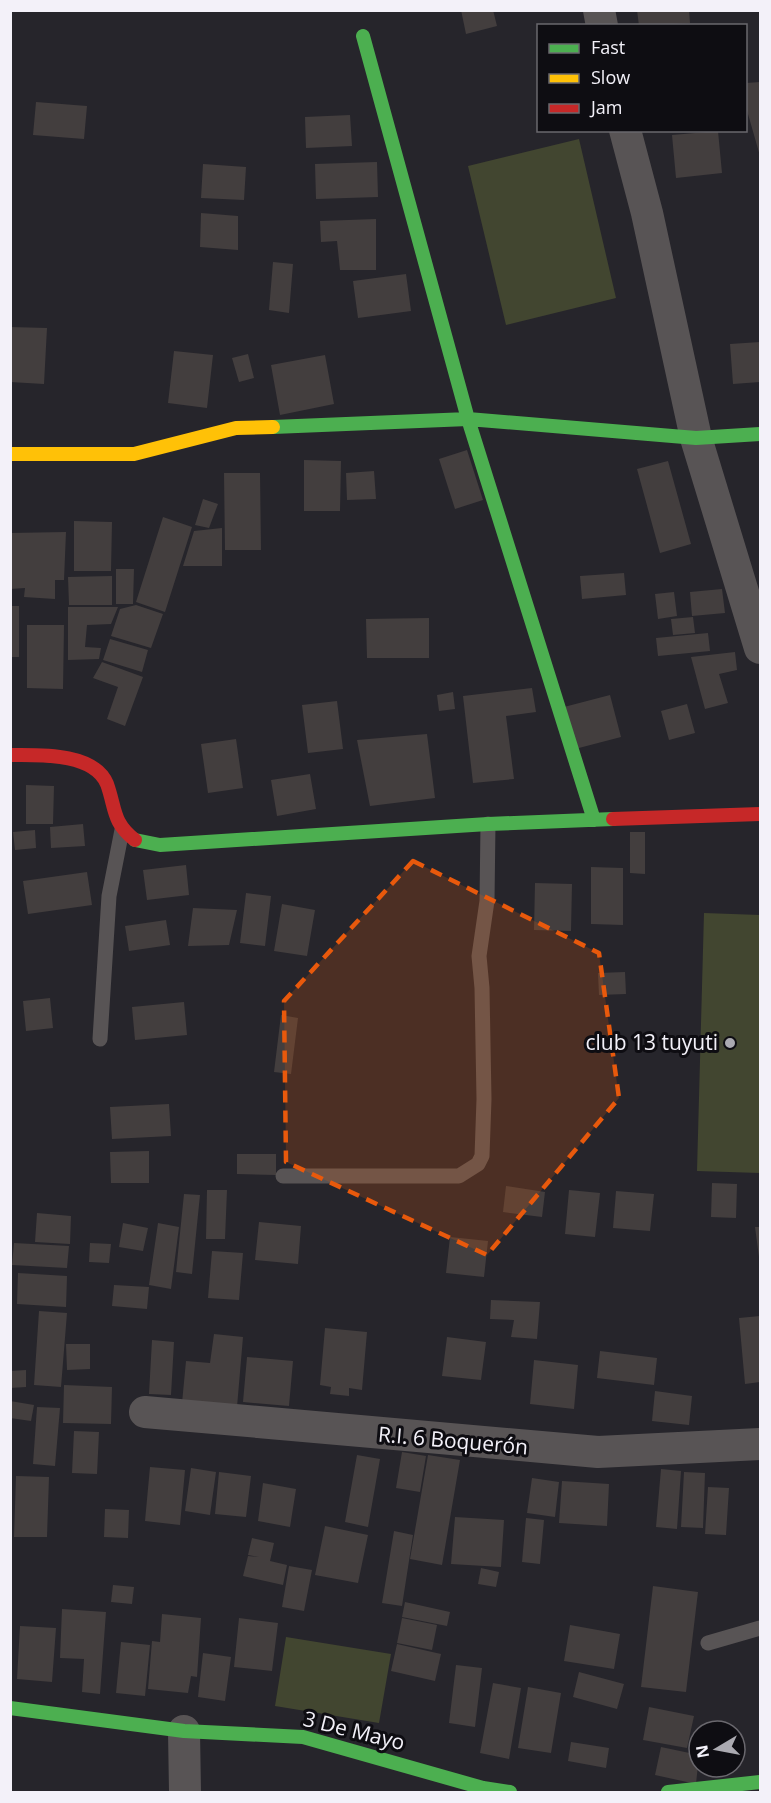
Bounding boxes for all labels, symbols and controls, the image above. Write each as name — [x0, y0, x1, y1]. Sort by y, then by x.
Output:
legend — [537, 24, 747, 132]
text: Fast — [591, 35, 625, 59]
text: Slow — [591, 65, 630, 89]
text: Jam — [589, 95, 623, 119]
place label: club 13 tuyuti — [585, 1028, 718, 1056]
marker: club 13 tuyuti — [723, 1036, 737, 1050]
street label: R.I. 6 Boquerón — [377, 1419, 529, 1461]
street label: 3 De Mayo — [301, 1704, 408, 1756]
north arrow — [687, 1719, 747, 1779]
text: N — [690, 1743, 714, 1760]

